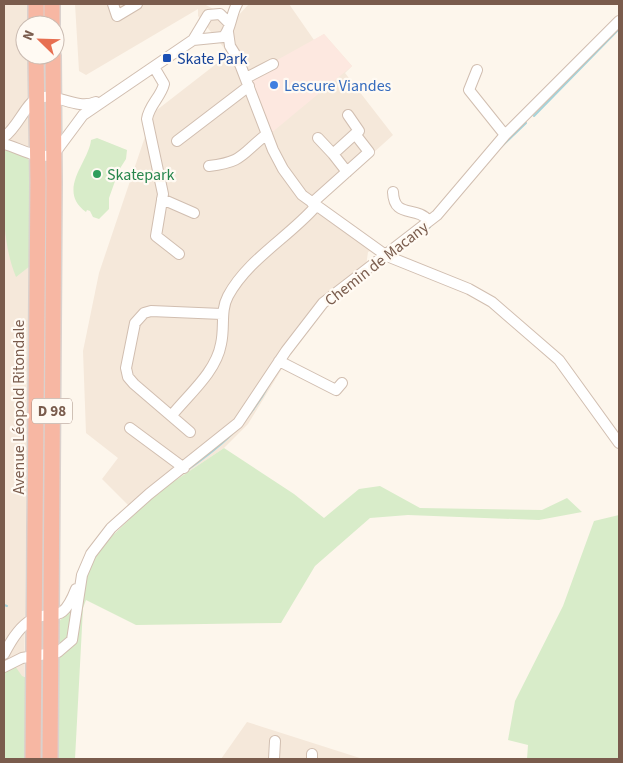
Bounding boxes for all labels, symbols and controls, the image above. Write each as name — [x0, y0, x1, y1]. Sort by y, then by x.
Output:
north arrow — [15, 15, 65, 65]
text: N — [18, 27, 40, 44]
place label: Skate Park — [177, 48, 247, 70]
marker: Skate Park — [161, 52, 173, 64]
place label: Lescure Viandes — [284, 75, 392, 97]
marker: Lescure Viandes — [268, 79, 280, 91]
place label: Skatepark — [107, 164, 175, 186]
marker: Skatepark — [91, 168, 103, 180]
street label: Chemin de Macany — [320, 216, 433, 311]
street label: Avenue Léopold Ritondale — [8, 319, 30, 495]
road number: D 98 — [32, 398, 72, 424]

